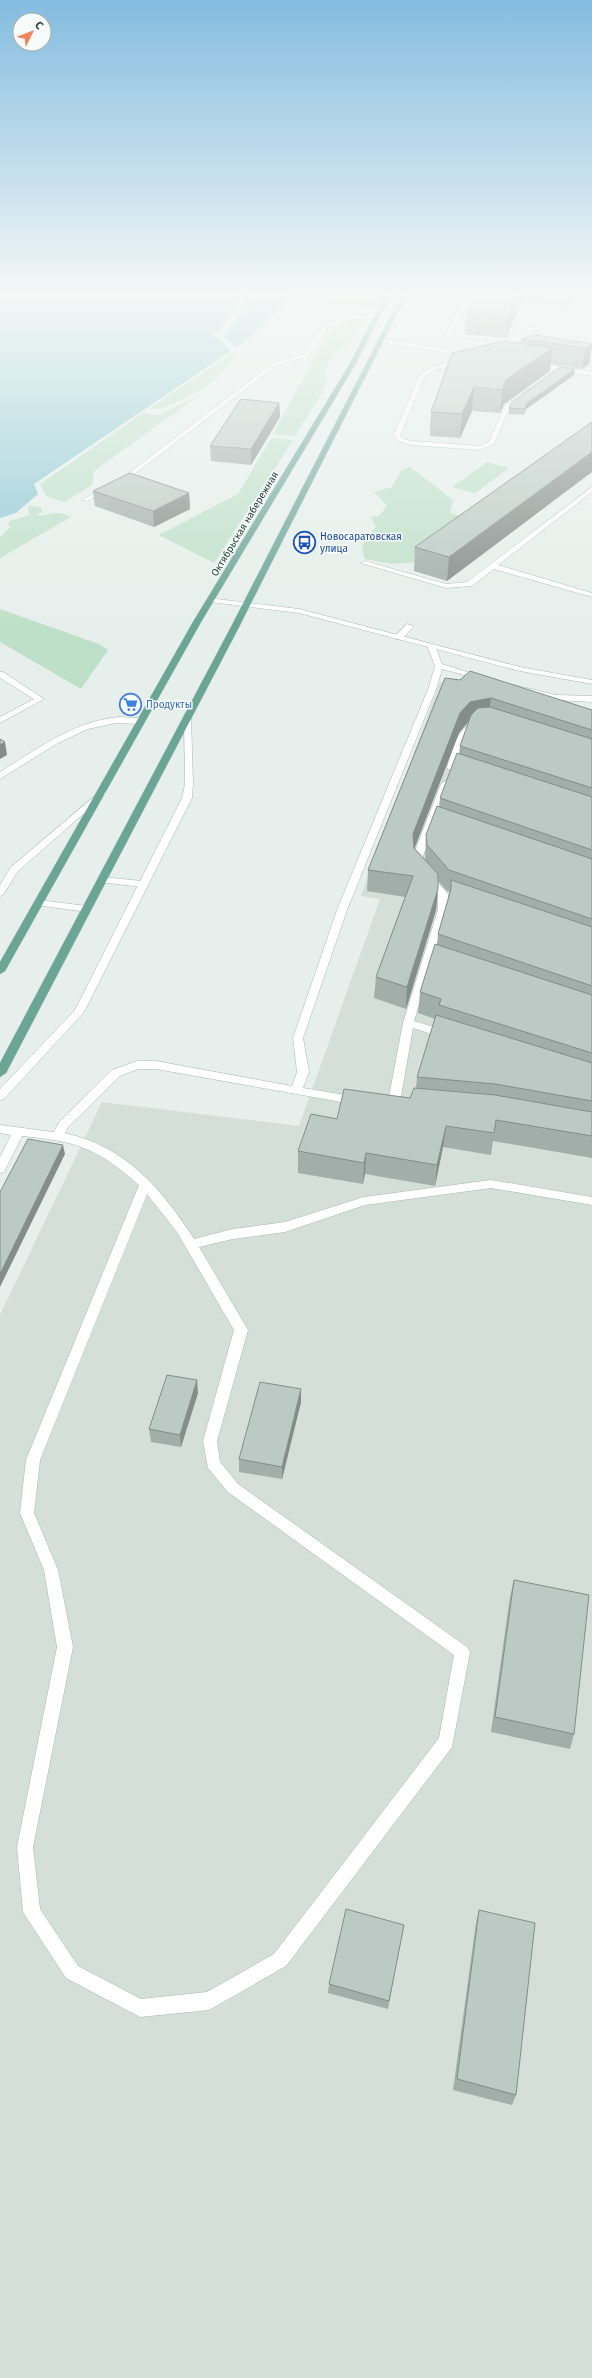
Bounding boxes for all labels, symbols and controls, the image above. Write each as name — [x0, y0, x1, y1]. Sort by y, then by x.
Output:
north arrow — [12, 12, 52, 52]
text: С — [32, 19, 46, 33]
street label: Октябрьская набережная — [209, 469, 281, 579]
bus stop icon: Новосаратовская улица — [291, 530, 317, 556]
place label: Новосаратовская улица — [320, 531, 402, 555]
supermarket icon: Продукты — [117, 692, 143, 718]
place label: Продукты — [146, 699, 192, 711]

